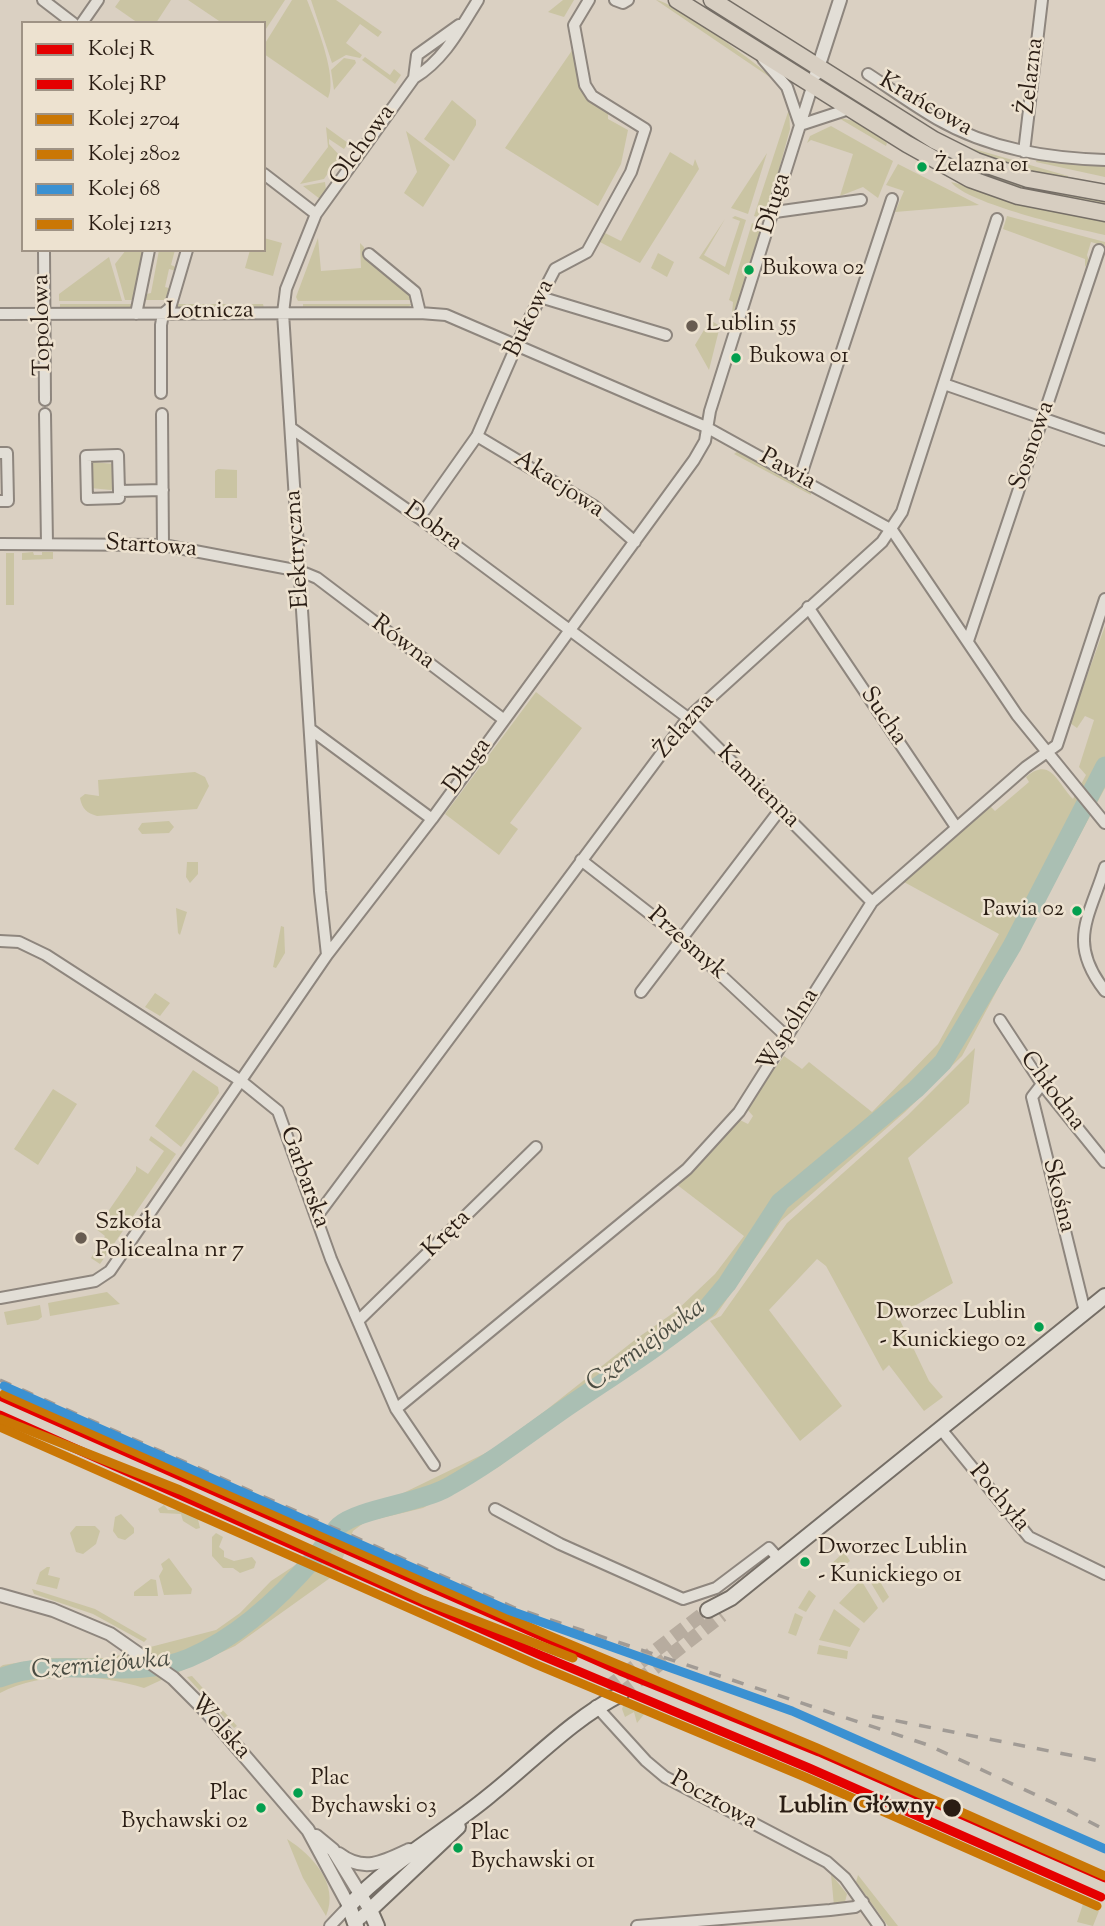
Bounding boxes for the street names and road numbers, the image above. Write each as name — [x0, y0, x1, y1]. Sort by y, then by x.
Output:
street label: Żelazna — [1014, 36, 1052, 116]
street label: Krańcowa — [873, 68, 977, 144]
street label: Olchowa — [325, 100, 403, 192]
street label: Długa — [753, 170, 799, 238]
street label: Topolowa — [29, 274, 59, 376]
street label: Bukowa — [500, 275, 562, 363]
street label: Lotnicza — [166, 298, 254, 328]
street label: Sosnowa — [1005, 398, 1063, 494]
street label: Pawia — [754, 444, 820, 498]
street label: Akacjowa — [507, 446, 609, 526]
street label: Elektryczna — [280, 489, 318, 609]
street label: Dobra — [397, 497, 467, 559]
street label: Startowa — [104, 530, 198, 566]
street label: Równa — [365, 611, 439, 677]
street label: Sucha — [852, 682, 912, 752]
street label: Żelazna — [650, 689, 722, 765]
street label: Długa — [439, 733, 499, 801]
street label: Kamienna — [709, 740, 805, 836]
street label: Przesmyk — [640, 903, 732, 987]
street label: Wspólna — [753, 984, 827, 1078]
street label: Chłodna — [1012, 1047, 1090, 1137]
street label: Garbarska — [271, 1123, 335, 1233]
street label: Skośna — [1034, 1156, 1080, 1236]
street label: Kręta — [418, 1205, 478, 1265]
street label: Pochyła — [961, 1459, 1035, 1539]
street label: Wolska — [182, 1690, 256, 1766]
street label: Pocztowa — [664, 1766, 762, 1838]

